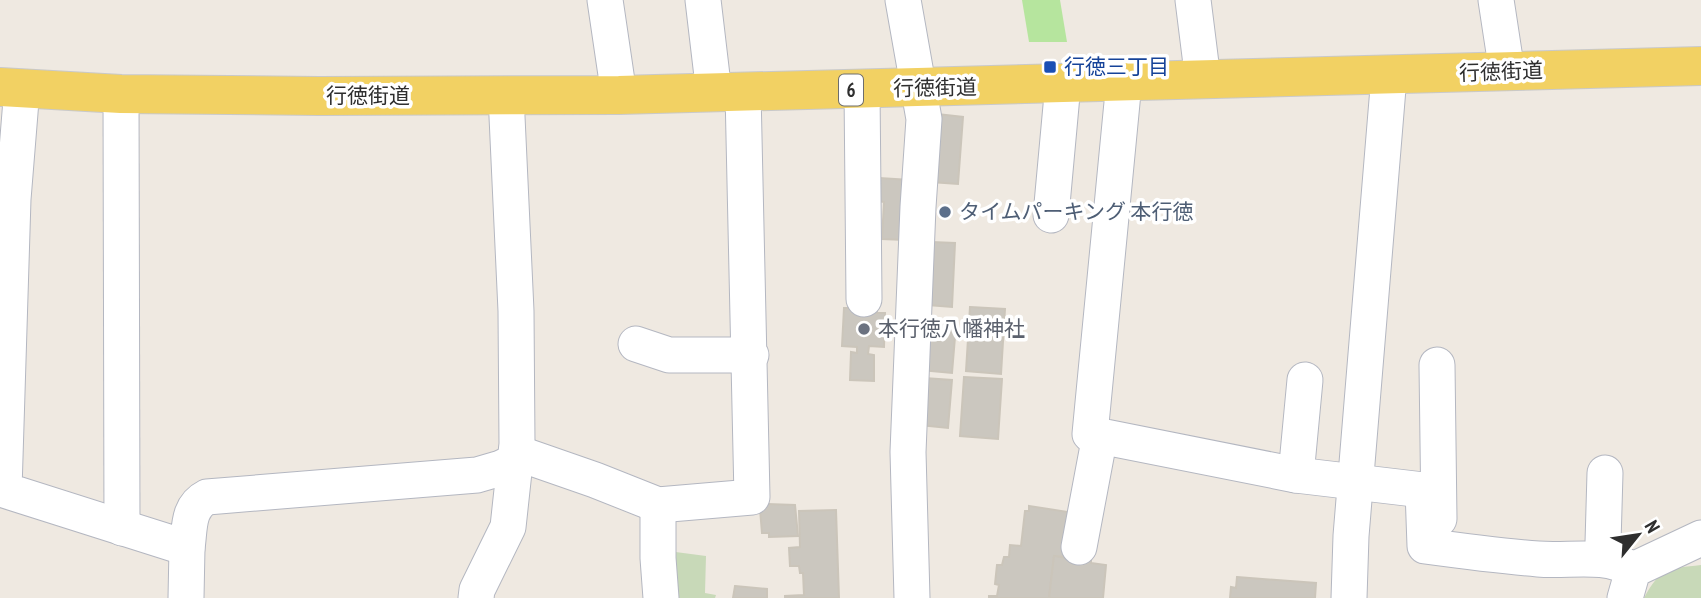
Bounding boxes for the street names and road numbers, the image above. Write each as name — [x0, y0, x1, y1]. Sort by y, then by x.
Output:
street label: 行徳街道 — [1459, 57, 1543, 86]
street label: 行徳街道 — [893, 73, 977, 102]
road number: 6 — [839, 74, 863, 106]
street label: 行徳街道 — [326, 82, 410, 109]

